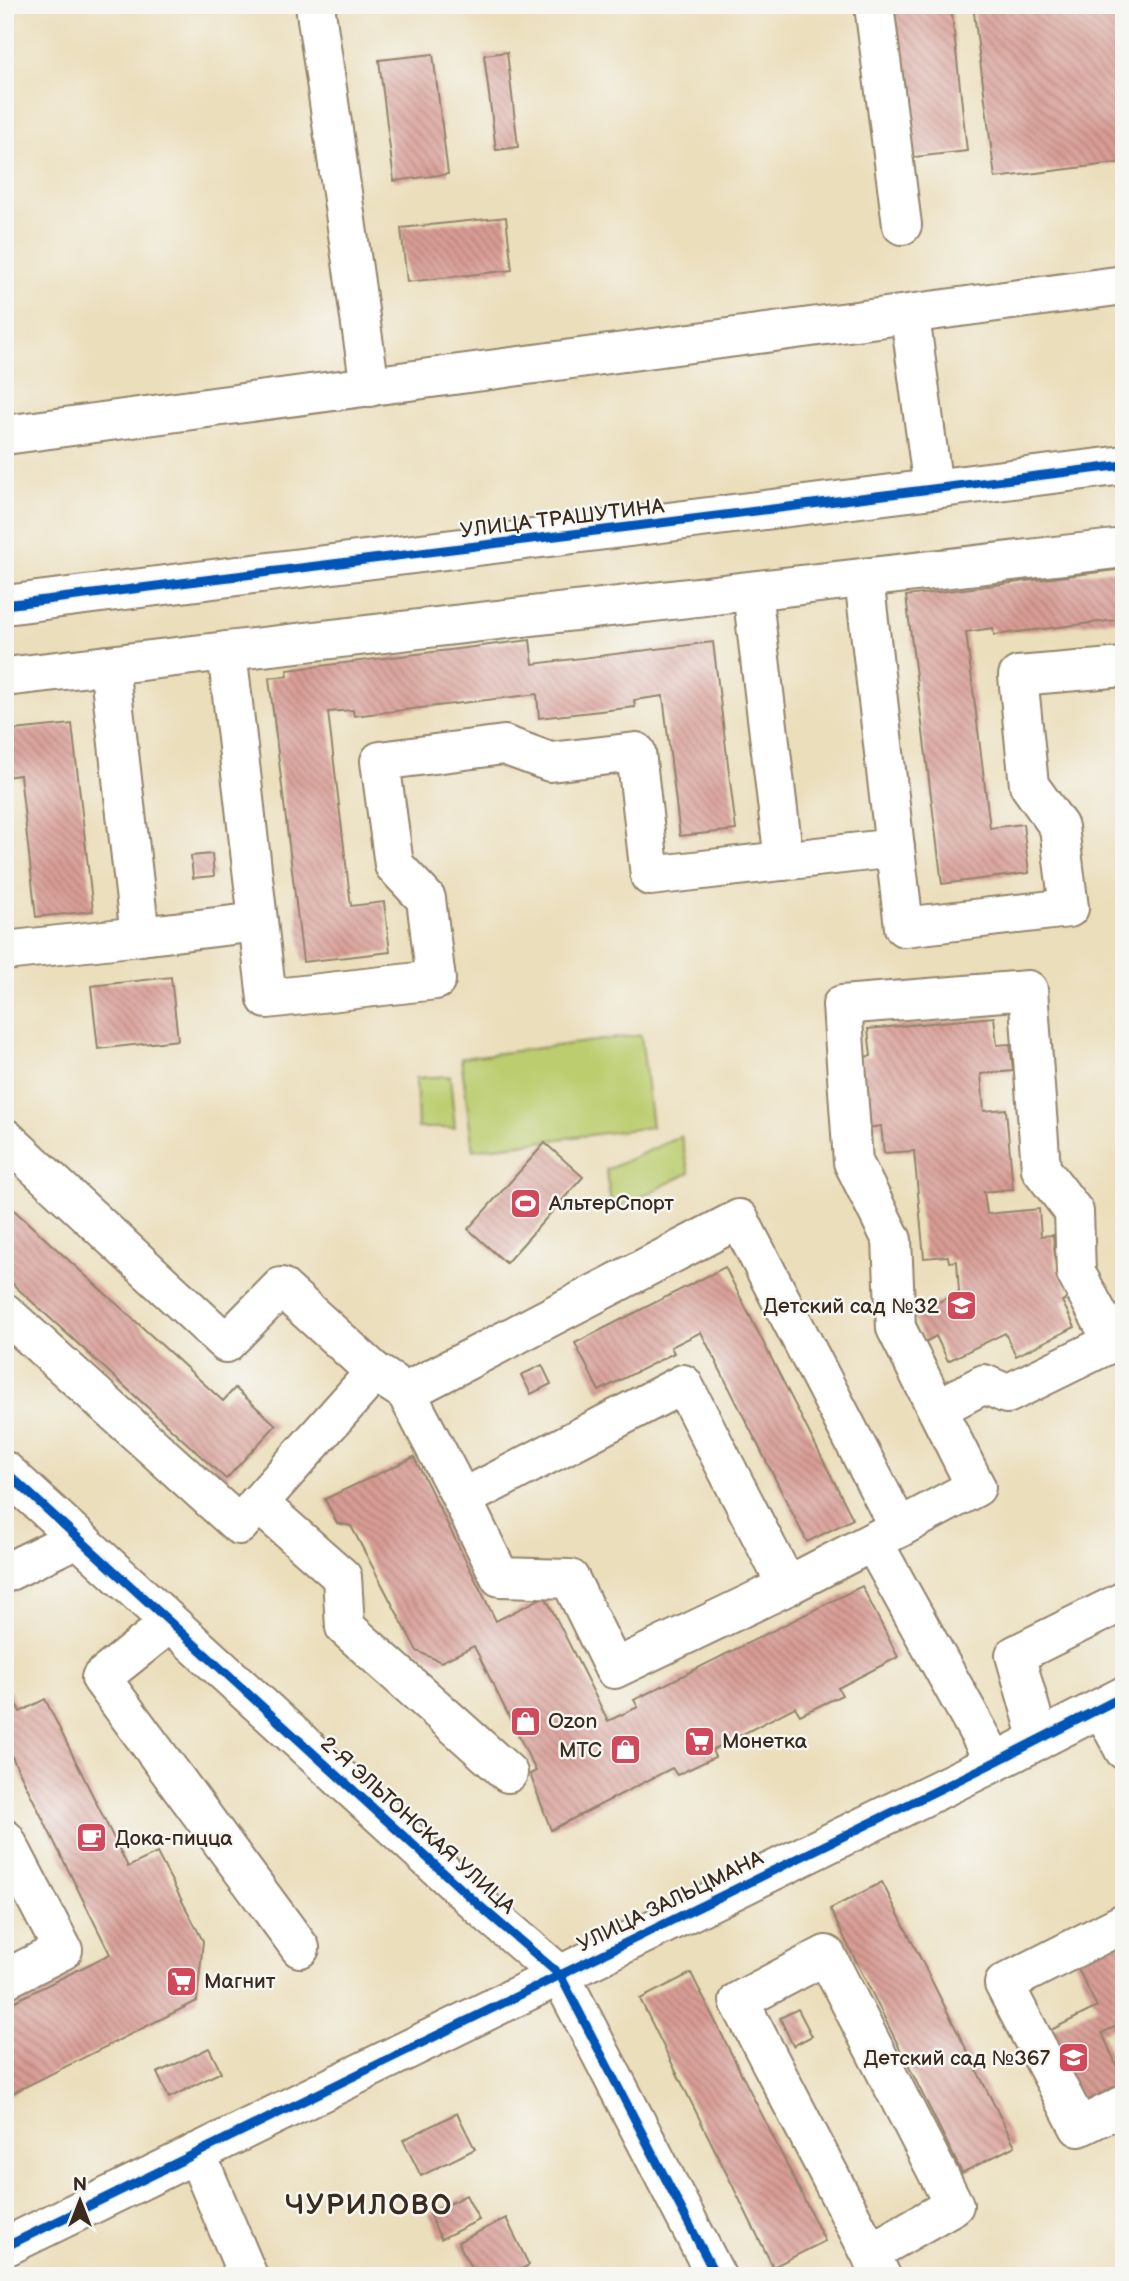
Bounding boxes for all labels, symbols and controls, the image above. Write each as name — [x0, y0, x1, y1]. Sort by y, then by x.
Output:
street label: УЛИЦА ТРАШУТИНА — [459, 494, 666, 543]
sports icon: АльтерСпорт — [509, 1186, 543, 1220]
place label: АльтерСпорт — [548, 1191, 674, 1216]
school or university icon: Детский сад №32 — [945, 1289, 979, 1323]
place label: Детский сад №32 — [763, 1294, 940, 1319]
shop icon: Ozon — [508, 1704, 542, 1738]
place label: Ozon — [548, 1709, 597, 1734]
supermarket icon: Монетка — [682, 1724, 716, 1758]
place label: Монетка — [722, 1729, 808, 1754]
street label: 2-Я ЭЛЬТОНСКАЯ УЛИЦА — [315, 1731, 520, 1920]
shop icon: МТС — [608, 1733, 642, 1767]
place label: МТС — [559, 1738, 602, 1763]
cafe icon: Дока-пицца — [75, 1821, 109, 1855]
place label: Дока-пицца — [115, 1826, 233, 1851]
street label: УЛИЦА ЗАЛЬЦМАНА — [573, 1845, 768, 1957]
supermarket icon: Магнит — [164, 1964, 198, 1998]
place label: Магнит — [204, 1969, 276, 1994]
school or university icon: Детский сад №367 — [1056, 2041, 1090, 2075]
place label: Детский сад №367 — [863, 2046, 1051, 2071]
north arrow — [46, 2166, 116, 2236]
text: N — [73, 2174, 87, 2197]
district label: ЧУРИЛОВО — [285, 2189, 453, 2222]

